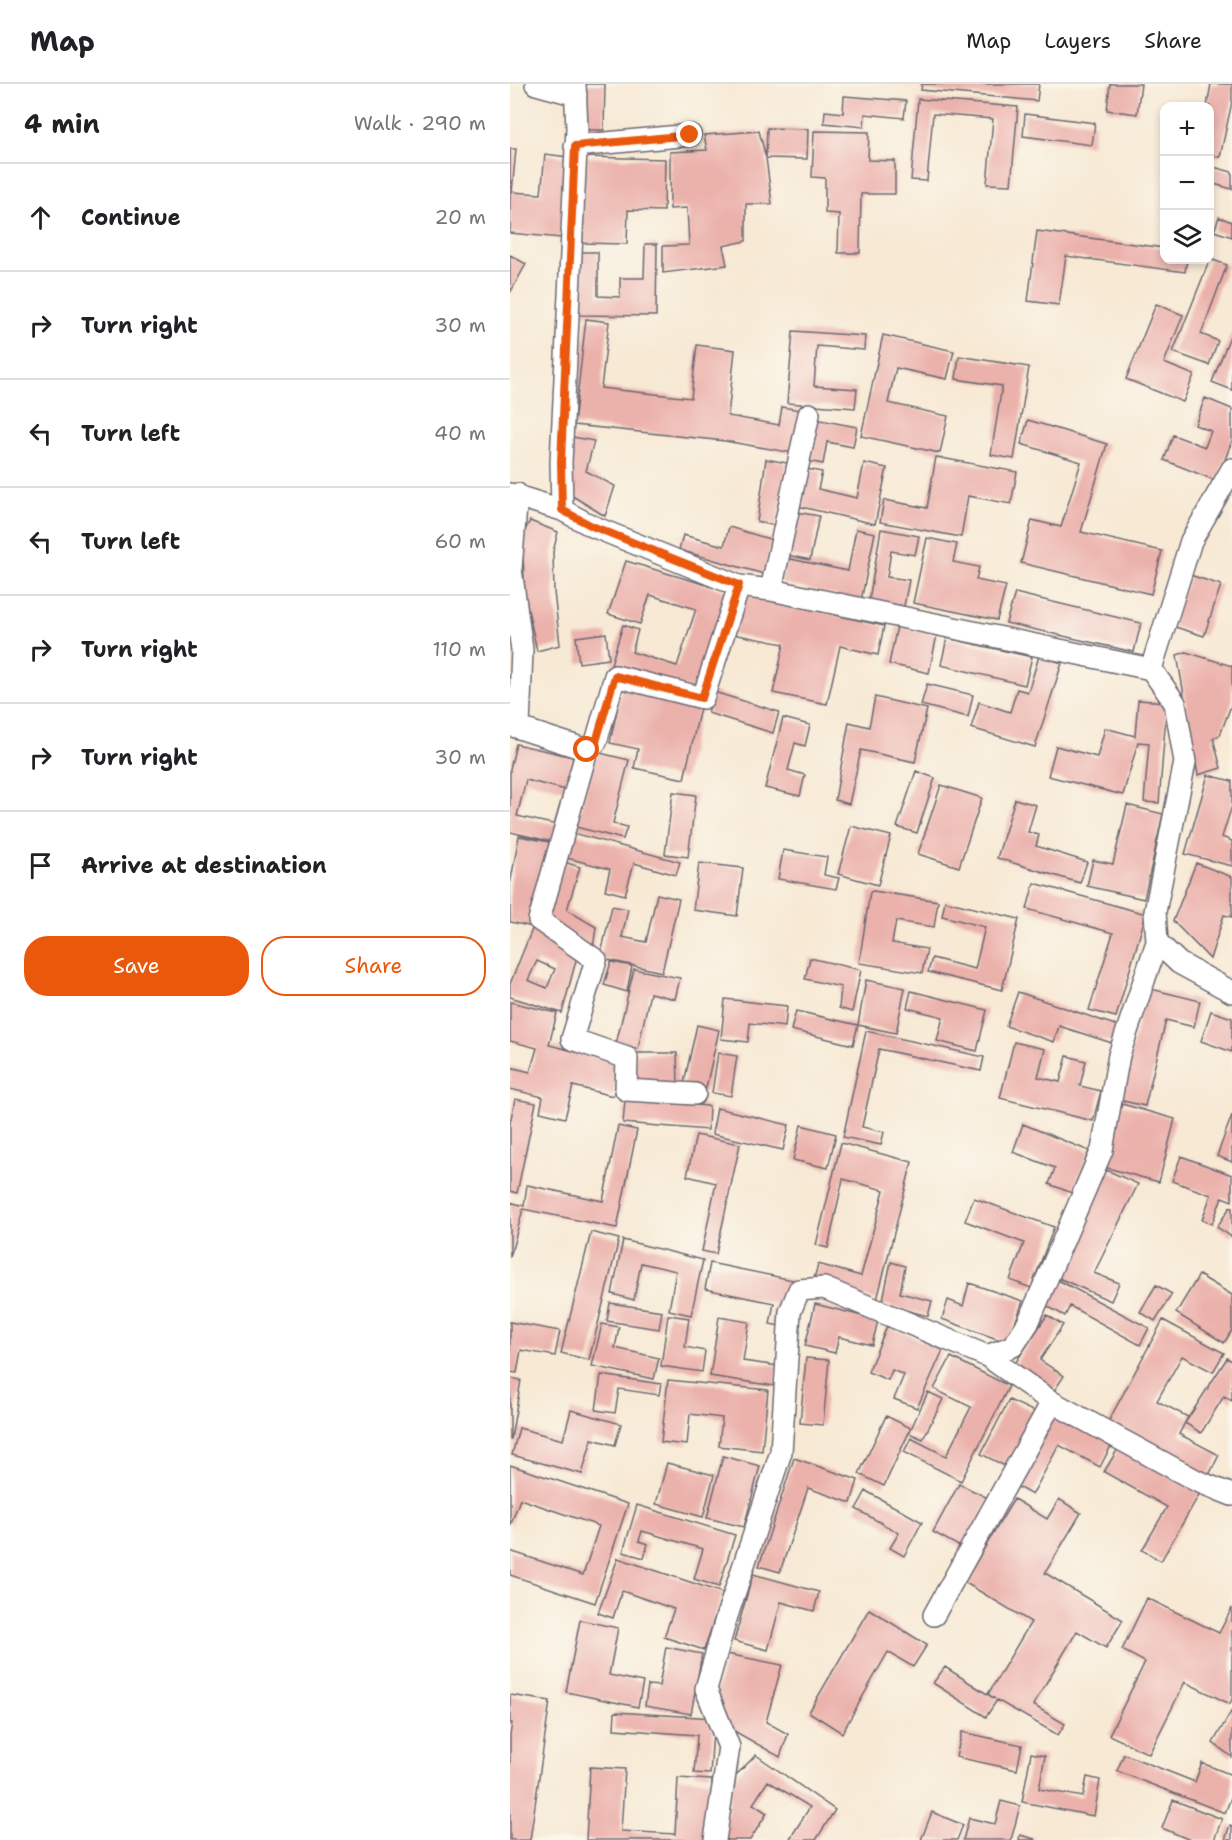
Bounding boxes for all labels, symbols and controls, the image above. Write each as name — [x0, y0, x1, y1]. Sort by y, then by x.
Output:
text: Map — [30, 22, 95, 60]
text: Map — [966, 27, 1011, 55]
text: Layers — [1044, 27, 1111, 55]
text: Share — [1144, 27, 1202, 55]
map controls — [1160, 102, 1214, 264]
button: + — [1160, 102, 1214, 156]
text: 4 min — [24, 106, 100, 141]
text: Walk · 290 m — [354, 110, 486, 136]
route end — [676, 121, 702, 147]
button: − — [1160, 156, 1214, 210]
icon: ahead — [24, 201, 57, 234]
text: Continue — [81, 203, 181, 232]
text: 20 m — [435, 204, 486, 230]
button: layers — [1160, 210, 1214, 264]
icon: right — [24, 309, 57, 342]
text: Turn right — [81, 311, 198, 340]
text: 30 m — [434, 312, 486, 338]
icon: left — [24, 417, 57, 450]
text: Turn left — [81, 419, 180, 448]
text: 40 m — [434, 420, 486, 446]
icon: left — [24, 525, 57, 558]
text: Turn left — [81, 527, 180, 556]
text: 60 m — [434, 528, 486, 554]
icon: right — [24, 633, 57, 666]
text: Turn right — [81, 635, 198, 664]
text: 110 m — [432, 636, 486, 662]
route start — [573, 736, 599, 762]
icon: right — [24, 741, 57, 774]
text: Turn right — [81, 743, 198, 772]
text: 30 m — [434, 744, 486, 770]
icon: arrive — [24, 849, 57, 882]
text: Arrive at destination — [81, 851, 327, 880]
button: Save — [24, 936, 249, 996]
button: Share — [261, 936, 486, 996]

